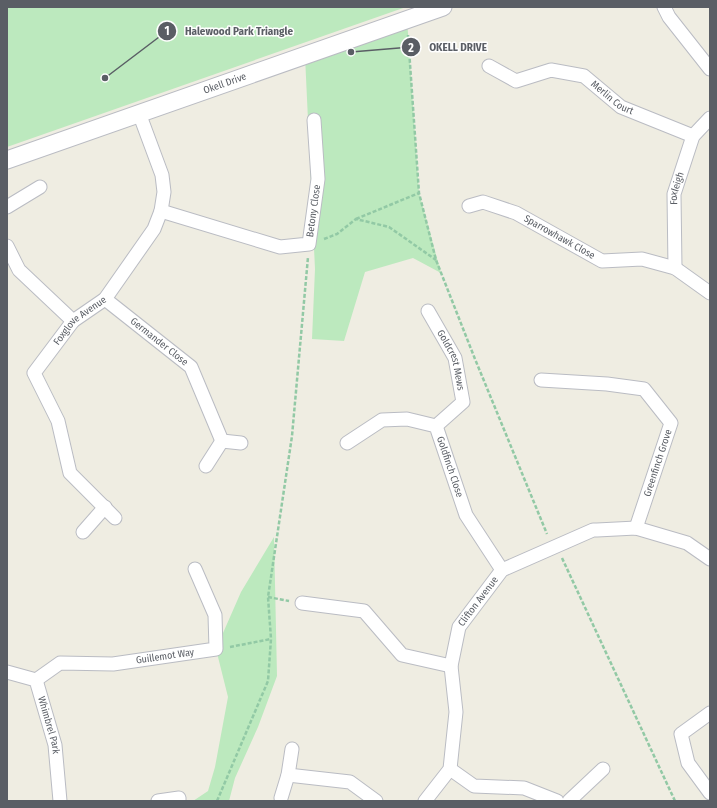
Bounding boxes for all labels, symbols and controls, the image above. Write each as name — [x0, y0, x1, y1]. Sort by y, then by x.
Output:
callout: Halewood Park Triangle — [157, 20, 301, 43]
text: 1 — [164, 24, 170, 38]
text: Halewood Park Triangle — [185, 25, 293, 38]
callout: OKELL DRIVE — [401, 36, 495, 59]
text: 2 — [407, 41, 414, 55]
text: OKELL DRIVE — [429, 41, 487, 54]
street label: Okell Drive — [202, 70, 248, 97]
street label: Merlin Court — [588, 78, 636, 118]
street label: Foxleigh — [668, 170, 687, 205]
street label: Betony Close — [304, 184, 323, 238]
street label: Sparrowhawk Close — [522, 213, 597, 262]
street label: Foxglove Avenue — [51, 294, 109, 347]
street label: Germander Close — [128, 315, 190, 368]
street label: Goldcrest Mews — [434, 328, 467, 391]
street label: Greenfinch Grove — [641, 428, 675, 498]
street label: Goldfinch Close — [434, 435, 466, 499]
street label: Clifton Avenue — [456, 574, 501, 629]
street label: Guillemot Way — [135, 646, 195, 667]
street label: Whimbrel Park — [35, 695, 62, 755]

